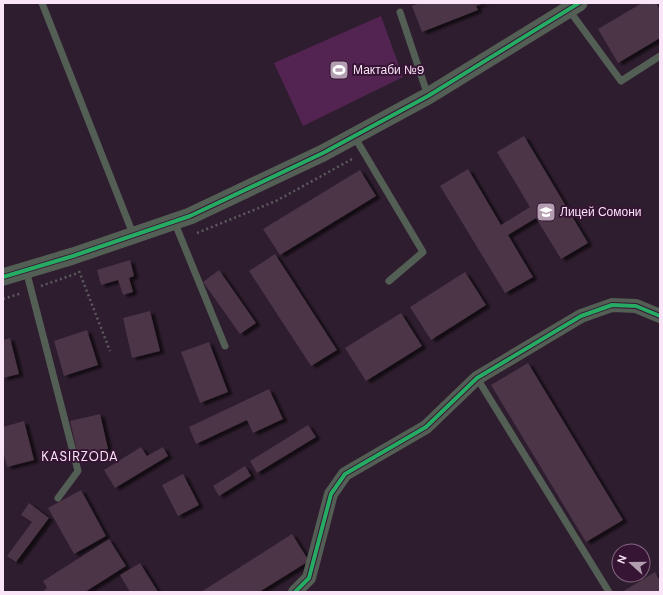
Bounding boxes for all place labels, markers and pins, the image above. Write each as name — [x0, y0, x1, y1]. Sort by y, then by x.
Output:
sports icon: Мактаби №9 — [328, 59, 350, 81]
place label: Мактаби №9 — [353, 62, 424, 78]
school or university icon: Лицей Сомони — [535, 201, 557, 223]
place label: Лицей Сомони — [560, 204, 641, 220]

